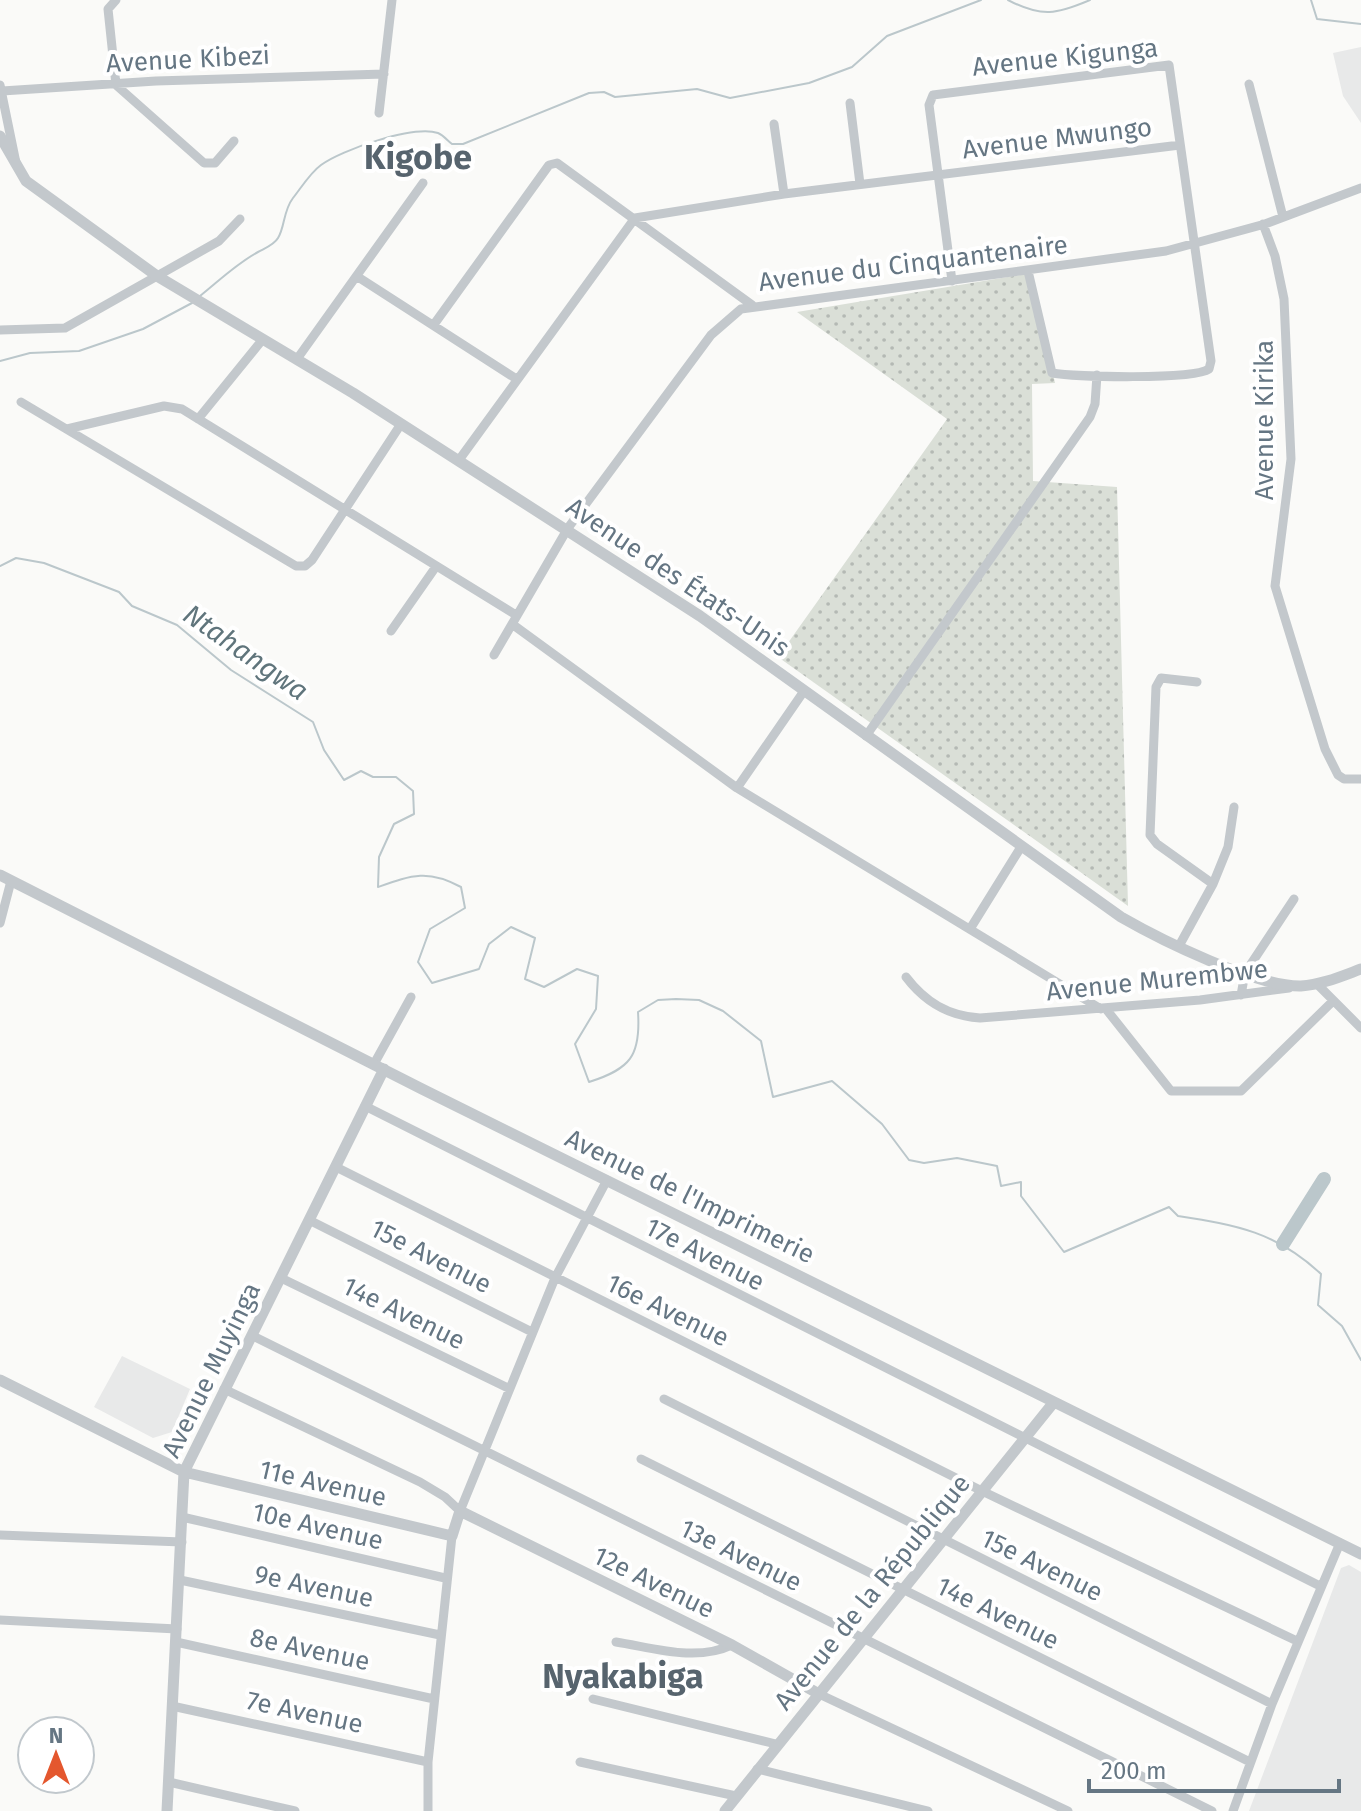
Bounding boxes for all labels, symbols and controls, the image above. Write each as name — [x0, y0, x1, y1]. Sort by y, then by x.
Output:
street label: Avenue Kigunga — [971, 32, 1159, 83]
street label: Avenue Kibezi — [105, 40, 271, 79]
street label: Avenue Mwungo — [961, 111, 1154, 166]
district label: Kigobe — [364, 137, 472, 178]
street label: Avenue du Cinquantenaire — [757, 229, 1069, 298]
street label: Avenue Kirika — [1249, 340, 1280, 500]
street label: Avenue des États-Unis — [560, 491, 795, 664]
water label: Ntahangwa — [177, 597, 314, 707]
street label: Avenue Murembwe — [1045, 953, 1269, 1008]
street label: Avenue de l'Imprimerie — [560, 1123, 819, 1270]
street label: 17e Avenue — [640, 1211, 769, 1298]
street label: 15e Avenue — [365, 1213, 496, 1300]
street label: 16e Avenue — [601, 1267, 734, 1353]
street label: 14e Avenue — [337, 1270, 470, 1356]
street label: Avenue Muyinga — [156, 1278, 267, 1463]
street label: 11e Avenue — [256, 1454, 389, 1513]
street label: Avenue de la République — [768, 1468, 977, 1716]
street label: 10e Avenue — [250, 1496, 386, 1557]
street label: 13e Avenue — [675, 1513, 807, 1598]
street label: 15e Avenue — [976, 1523, 1108, 1608]
street label: 12e Avenue — [588, 1540, 719, 1625]
street label: 9e Avenue — [251, 1559, 376, 1614]
street label: 14e Avenue — [931, 1570, 1064, 1656]
street label: 8e Avenue — [247, 1622, 373, 1677]
district label: Nyakabiga — [542, 1656, 704, 1697]
street label: 7e Avenue — [244, 1685, 366, 1740]
north arrow — [16, 1715, 96, 1795]
text: N — [49, 1722, 63, 1749]
scale bar — [1089, 1743, 1339, 1793]
text: 200 m — [1101, 1757, 1167, 1785]

